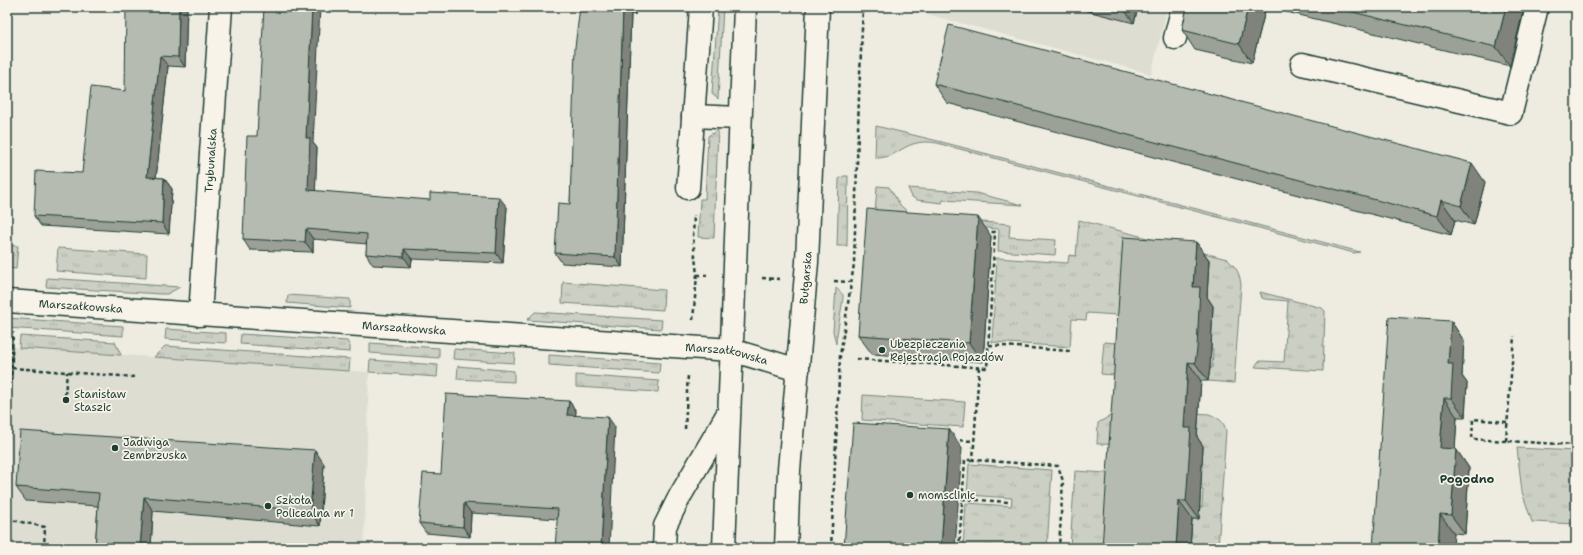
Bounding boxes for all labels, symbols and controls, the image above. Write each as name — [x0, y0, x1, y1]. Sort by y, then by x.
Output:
street label: Trybunalska — [201, 127, 220, 193]
street label: Bułgarska — [796, 251, 815, 305]
street label: Marszałkowska — [38, 296, 123, 316]
street label: Marszałkowska — [362, 318, 447, 338]
place label: Ubezpieczenia Rejestracja Pojazdów — [890, 337, 1004, 365]
street label: Marszałkowska — [685, 339, 770, 368]
marker: Ubezpieczenia Rejestracja Pojazdów — [877, 345, 887, 355]
place label: Stanisław Staszic — [74, 387, 127, 415]
marker: Stanisław Staszic — [61, 395, 71, 405]
place label: Jadwiga Zembrzuska — [123, 435, 187, 463]
marker: Jadwiga Zembrzuska — [110, 443, 120, 453]
district label: Pogodno — [1440, 471, 1495, 487]
place label: momsclinic — [918, 488, 976, 503]
marker: momsclinic — [905, 490, 915, 500]
place label: Szkoła Policealna nr 1 — [276, 493, 354, 521]
marker: Szkoła Policealna nr 1 — [263, 501, 273, 511]

